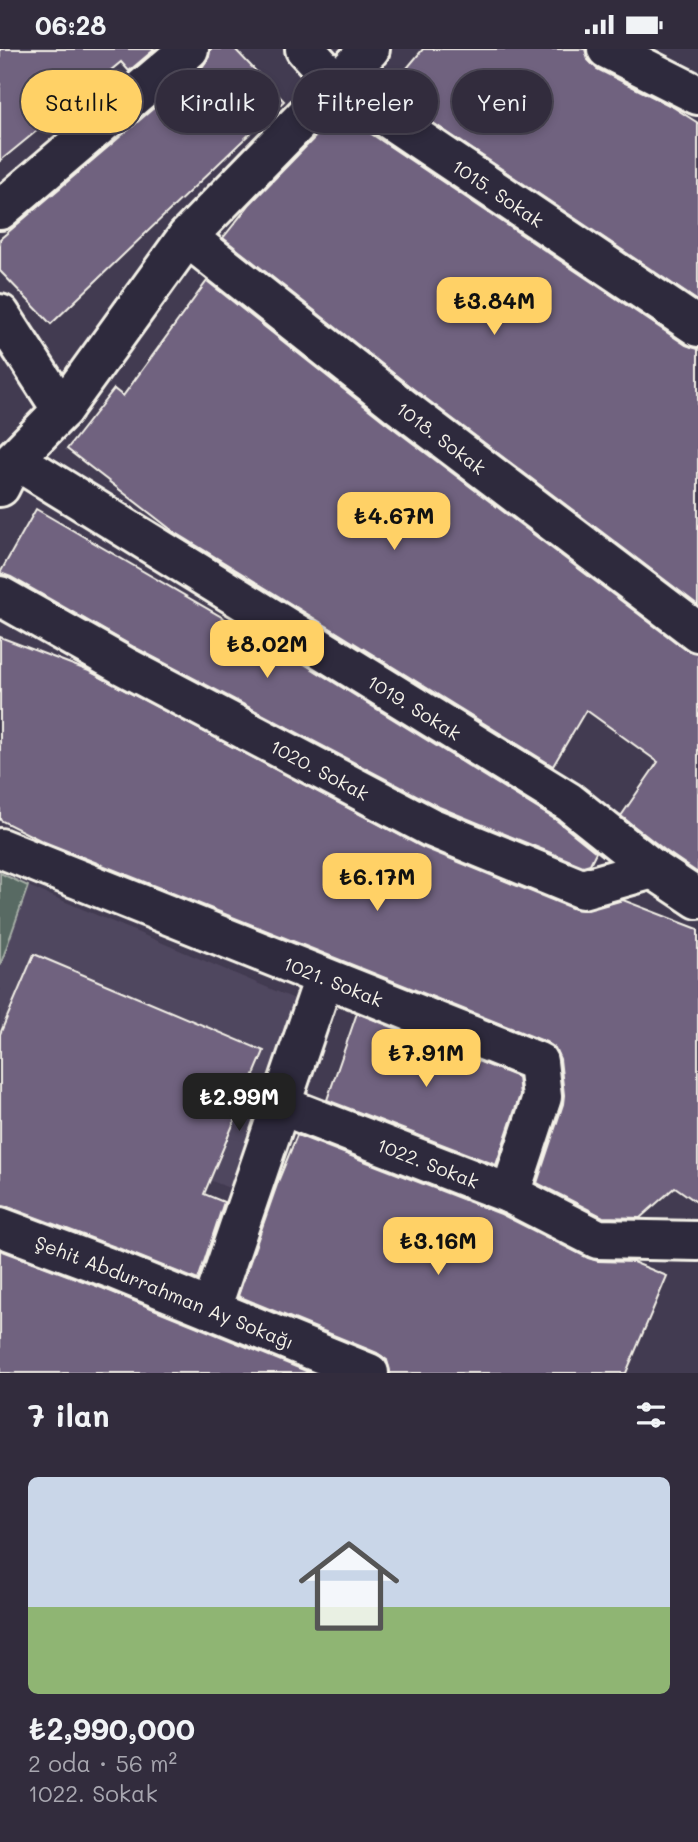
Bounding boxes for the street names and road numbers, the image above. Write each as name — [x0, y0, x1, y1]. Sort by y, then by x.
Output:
street label: 1015. Sokak — [448, 153, 549, 232]
street label: 1018. Sokak — [392, 395, 491, 479]
street label: 1019. Sokak — [363, 668, 466, 745]
street label: 1020. Sokak — [266, 733, 374, 805]
street label: 1021. Sokak — [280, 950, 387, 1012]
street label: 1022. Sokak — [374, 1131, 483, 1193]
street label: Şehit Abdurrahman Ay Sokağı — [32, 1229, 298, 1354]

